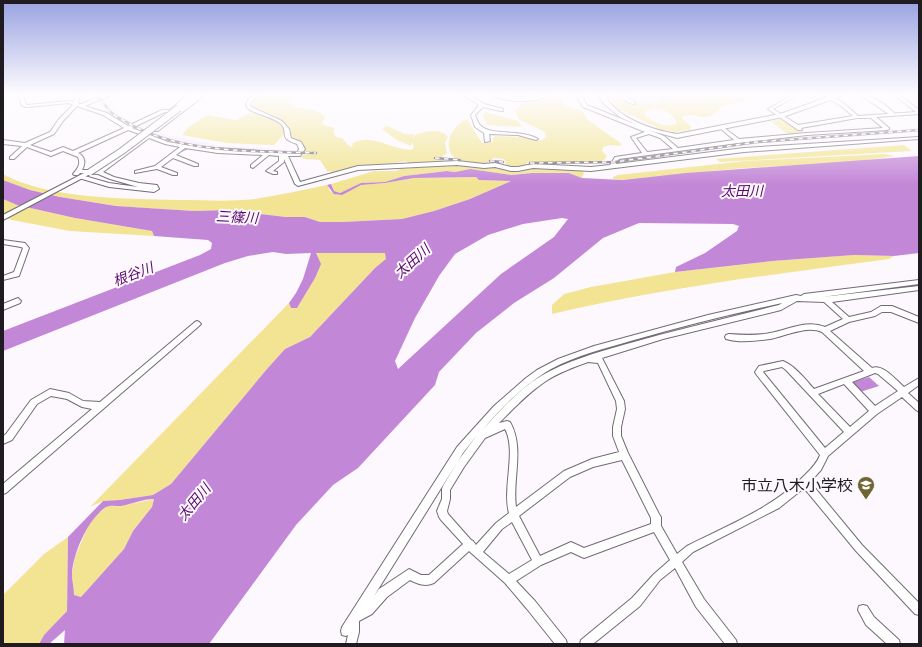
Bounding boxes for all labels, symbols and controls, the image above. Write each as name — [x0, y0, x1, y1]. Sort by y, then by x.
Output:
water label: 太田川 — [721, 181, 765, 201]
water label: 三篠川 — [216, 206, 260, 228]
water label: 太田川 — [390, 238, 436, 282]
water label: 根谷川 — [110, 256, 158, 291]
place label: 市立八木小学校 — [741, 474, 853, 496]
school or university icon: 市立八木小学校 — [856, 475, 876, 500]
water label: 太田川 — [173, 478, 216, 525]

